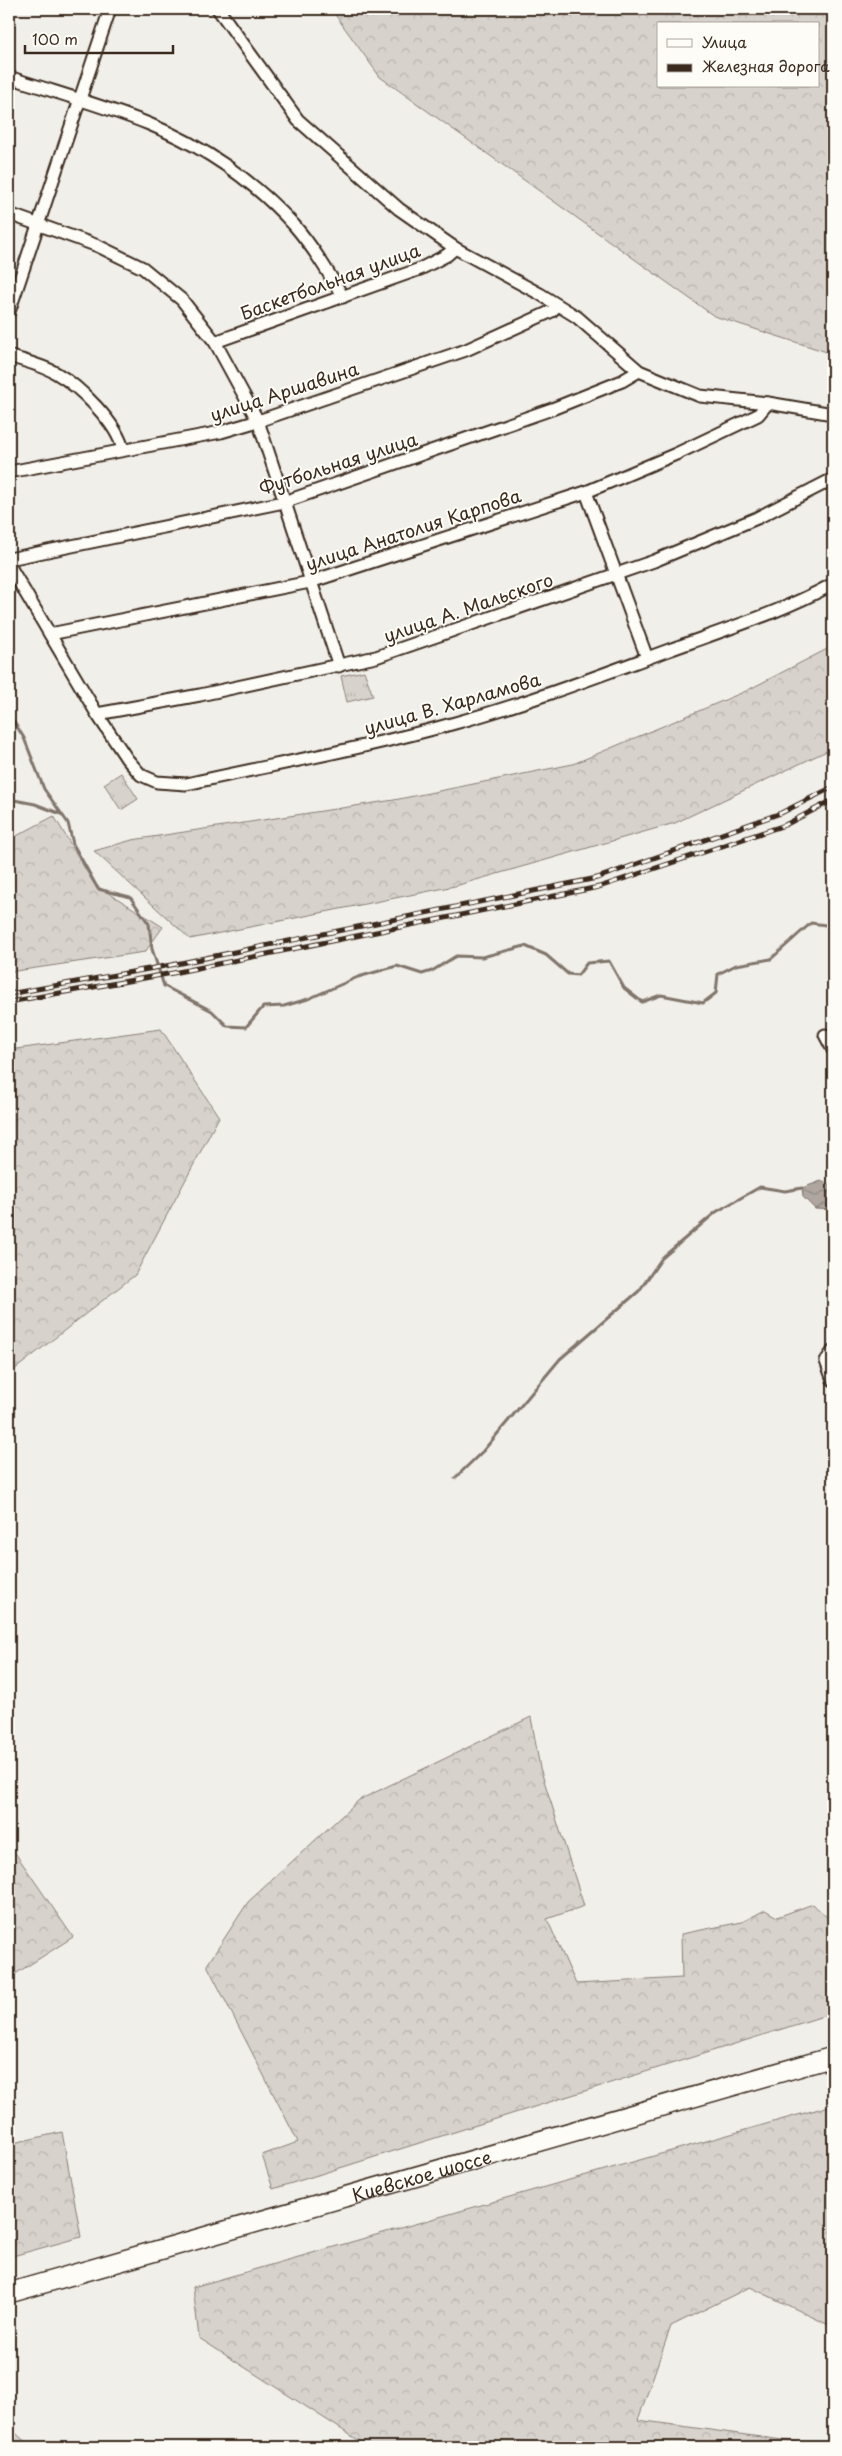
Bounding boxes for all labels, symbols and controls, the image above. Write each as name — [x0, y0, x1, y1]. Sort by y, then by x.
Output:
scale bar — [25, 22, 172, 54]
legend — [657, 22, 820, 88]
text: 100 m — [32, 27, 78, 50]
text: Улица — [702, 30, 747, 53]
text: Железная дорога — [702, 54, 830, 77]
street label: Баскетбольная улица — [236, 236, 424, 326]
street label: улица Аршавина — [206, 354, 362, 428]
street label: Футбольная улица — [255, 424, 421, 501]
street label: улица Анатолия Карпова — [302, 481, 525, 577]
street label: улица А. Мальского — [380, 565, 556, 649]
street label: улица В. Харламова — [361, 665, 544, 741]
street label: Киевское шоссе — [349, 2142, 494, 2208]

